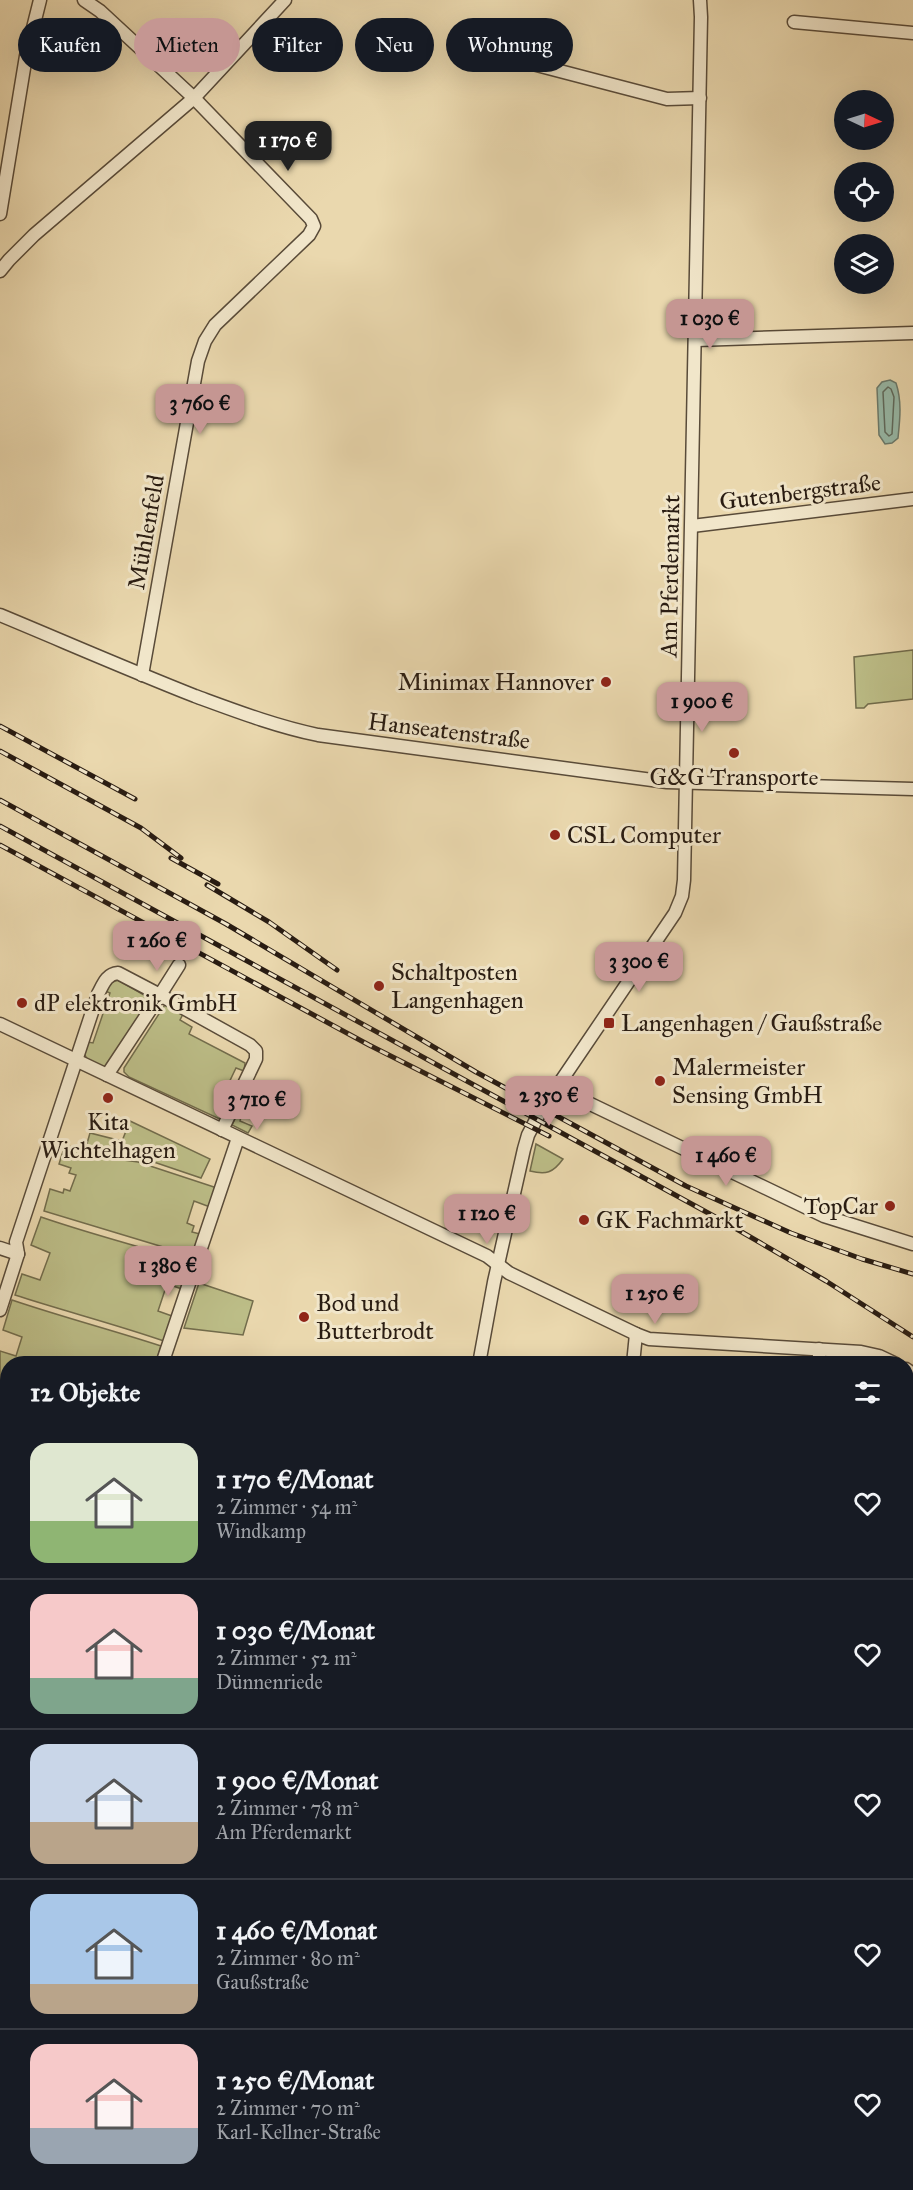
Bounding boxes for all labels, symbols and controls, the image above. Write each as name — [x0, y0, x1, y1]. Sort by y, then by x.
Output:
chip: Kaufen — [18, 18, 122, 72]
chip: Mieten — [134, 18, 240, 72]
chip: Filter — [252, 18, 343, 72]
chip: Neu — [355, 18, 434, 72]
chip: Wohnung — [446, 18, 573, 72]
north arrow — [834, 90, 894, 150]
map controls — [834, 90, 894, 294]
pin: 1 170 € — [233, 121, 343, 172]
text: 1 170 € — [259, 128, 317, 152]
button: locate — [834, 162, 894, 222]
button: layers — [834, 234, 894, 294]
pin: 1 030 € — [655, 299, 765, 350]
text: 1 030 € — [680, 306, 740, 330]
pin: 3 760 € — [145, 384, 255, 435]
text: 3 760 € — [169, 391, 231, 415]
street label: Gutenbergstraße — [718, 467, 882, 517]
street label: Mühlenfeld — [121, 472, 171, 592]
street label: Am Pferdemarkt — [654, 494, 686, 659]
place label: Minimax Hannover — [398, 667, 594, 697]
marker: Minimax Hannover — [599, 675, 613, 689]
pin: 1 900 € — [647, 682, 757, 733]
text: 1 900 € — [671, 689, 733, 713]
street label: Hanseatenstraße — [366, 706, 532, 756]
marker: G&G Transporte — [727, 746, 741, 760]
place label: G&G Transporte — [649, 762, 819, 792]
place label: CSL Computer — [567, 820, 721, 850]
marker: CSL Computer — [548, 828, 562, 842]
pin: 1 260 € — [102, 921, 212, 972]
text: 1 260 € — [127, 928, 187, 952]
pin: 3 300 € — [584, 942, 694, 993]
text: 3 300 € — [609, 949, 669, 973]
place label: Schaltposten Langenhagen — [391, 957, 524, 1015]
marker: Schaltposten Langenhagen — [372, 979, 386, 993]
place label: dP elektronik GmbH — [34, 988, 237, 1018]
marker: dP elektronik GmbH — [15, 996, 29, 1010]
place label: Langenhagen / Gaußstraße — [621, 1008, 882, 1038]
marker: Langenhagen / Gaußstraße — [602, 1016, 616, 1030]
place label: Malermeister Sensing GmbH — [672, 1052, 823, 1110]
marker: Malermeister Sensing GmbH — [653, 1074, 667, 1088]
pin: 2 350 € — [494, 1076, 604, 1127]
pin: 3 710 € — [202, 1080, 312, 1131]
text: 2 350 € — [519, 1083, 579, 1107]
text: 3 710 € — [228, 1087, 286, 1111]
marker: Kita Wichtelhagen — [101, 1091, 115, 1105]
place label: Kita Wichtelhagen — [40, 1107, 176, 1165]
pin: 1 460 € — [671, 1136, 781, 1187]
text: 1 460 € — [695, 1143, 757, 1167]
place label: TopCar — [804, 1191, 878, 1221]
pin: 1 120 € — [432, 1194, 542, 1245]
marker: TopCar — [883, 1199, 897, 1213]
text: 1 120 € — [458, 1201, 516, 1225]
place label: GK Fachmarkt — [596, 1205, 744, 1235]
marker: GK Fachmarkt — [577, 1213, 591, 1227]
pin: 1 380 € — [113, 1246, 223, 1297]
text: 1 380 € — [139, 1253, 197, 1277]
pin: 1 250 € — [600, 1274, 710, 1325]
text: 1 250 € — [625, 1281, 685, 1305]
place label: Bod und Butterbrodt — [316, 1288, 434, 1346]
marker: Bod und Butterbrodt — [297, 1310, 311, 1324]
text: 12 Objekte — [30, 1376, 140, 1408]
icon: filters — [851, 1376, 884, 1409]
text: 1 170 €/Monat — [216, 1463, 374, 1495]
icon: home — [78, 1467, 150, 1539]
icon: heart — [851, 1487, 884, 1520]
text: 2 Zimmer · 54 m² — [216, 1495, 357, 1519]
text: Windkamp — [216, 1519, 306, 1543]
text: 1 030 €/Monat — [216, 1614, 375, 1646]
icon: home — [78, 1618, 150, 1690]
icon: heart — [851, 1638, 884, 1671]
text: 2 Zimmer · 52 m² — [216, 1646, 357, 1670]
text: Dünnenriede — [216, 1670, 323, 1694]
text: 1 900 €/Monat — [216, 1764, 379, 1796]
icon: home — [78, 1768, 150, 1840]
icon: heart — [851, 1788, 884, 1821]
text: 2 Zimmer · 78 m² — [216, 1796, 359, 1820]
text: Am Pferdemarkt — [216, 1820, 352, 1844]
text: 1 460 €/Monat — [216, 1914, 377, 1946]
icon: home — [78, 1918, 150, 1990]
icon: heart — [851, 1938, 884, 1971]
text: 2 Zimmer · 80 m² — [216, 1946, 360, 1970]
text: Gaußstraße — [216, 1970, 309, 1994]
text: 1 250 €/Monat — [216, 2064, 374, 2096]
icon: home — [78, 2068, 150, 2140]
icon: heart — [851, 2088, 884, 2121]
text: 2 Zimmer · 70 m² — [216, 2096, 360, 2120]
text: Karl-Kellner-Straße — [216, 2120, 381, 2144]

